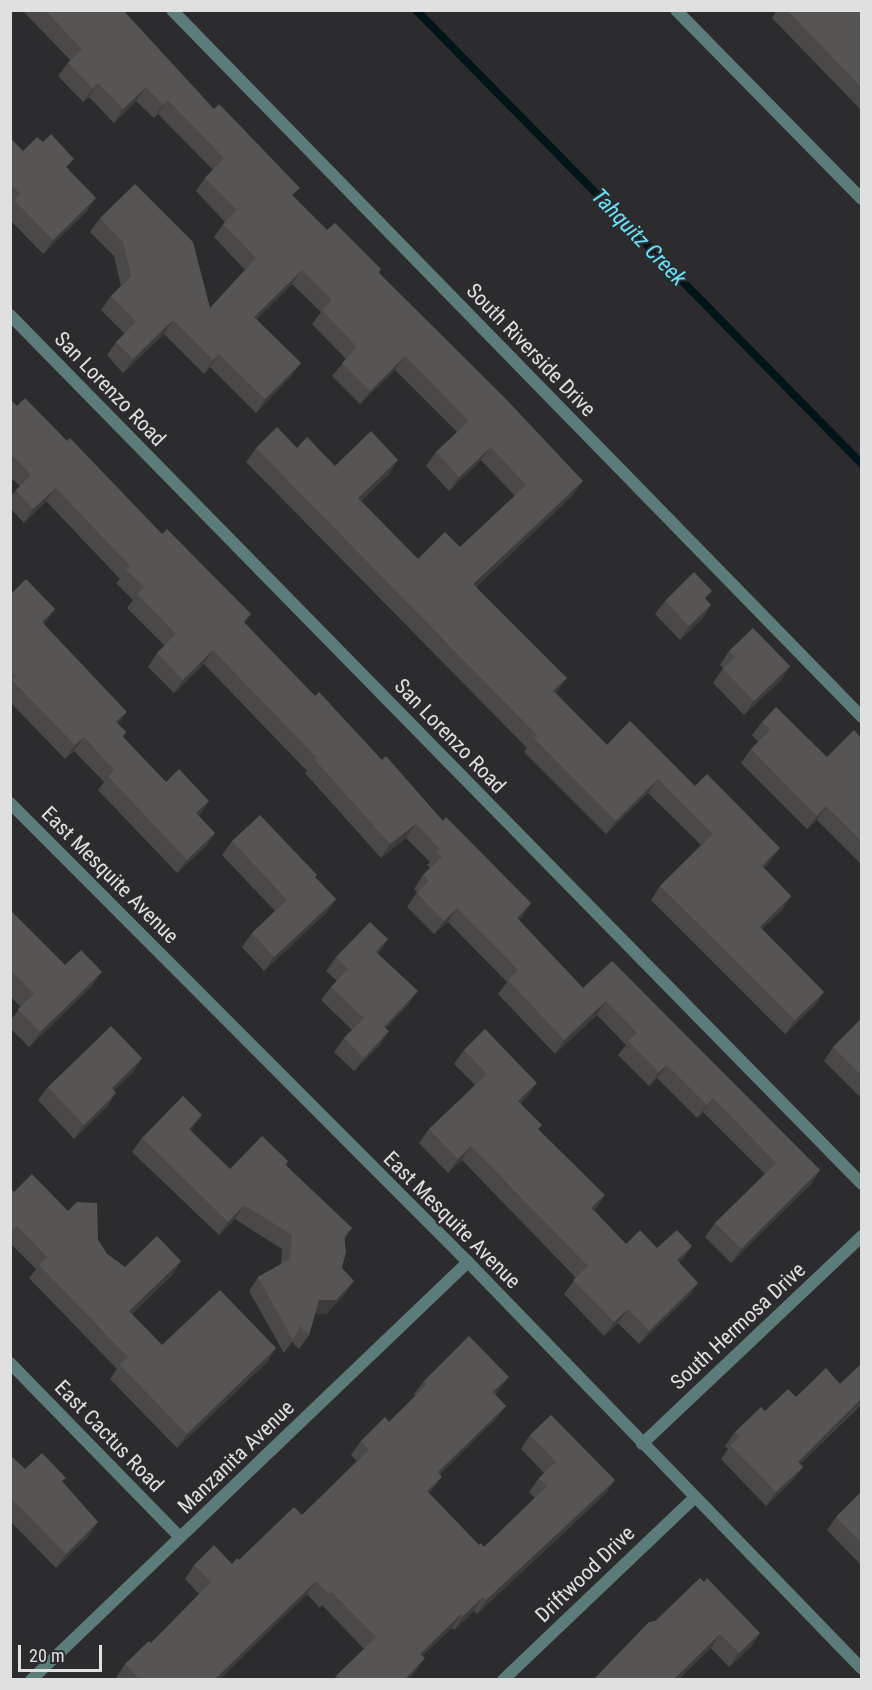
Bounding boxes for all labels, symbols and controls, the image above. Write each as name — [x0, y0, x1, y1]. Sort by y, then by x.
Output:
water label: Tahquitz Creek — [586, 183, 692, 291]
street label: South Riverside Drive — [461, 278, 601, 422]
street label: San Lorenzo Road — [49, 327, 171, 451]
street label: San Lorenzo Road — [389, 674, 511, 798]
street label: East Mesquite Avenue — [36, 801, 184, 949]
street label: East Mesquite Avenue — [378, 1146, 526, 1294]
street label: South Hermosa Drive — [666, 1257, 810, 1395]
street label: East Cactus Road — [49, 1375, 169, 1497]
street label: Manzanita Avenue — [173, 1395, 299, 1519]
street label: Driftwood Drive — [530, 1521, 640, 1627]
scale bar — [21, 1633, 105, 1671]
text: 20 m — [29, 1645, 64, 1666]

